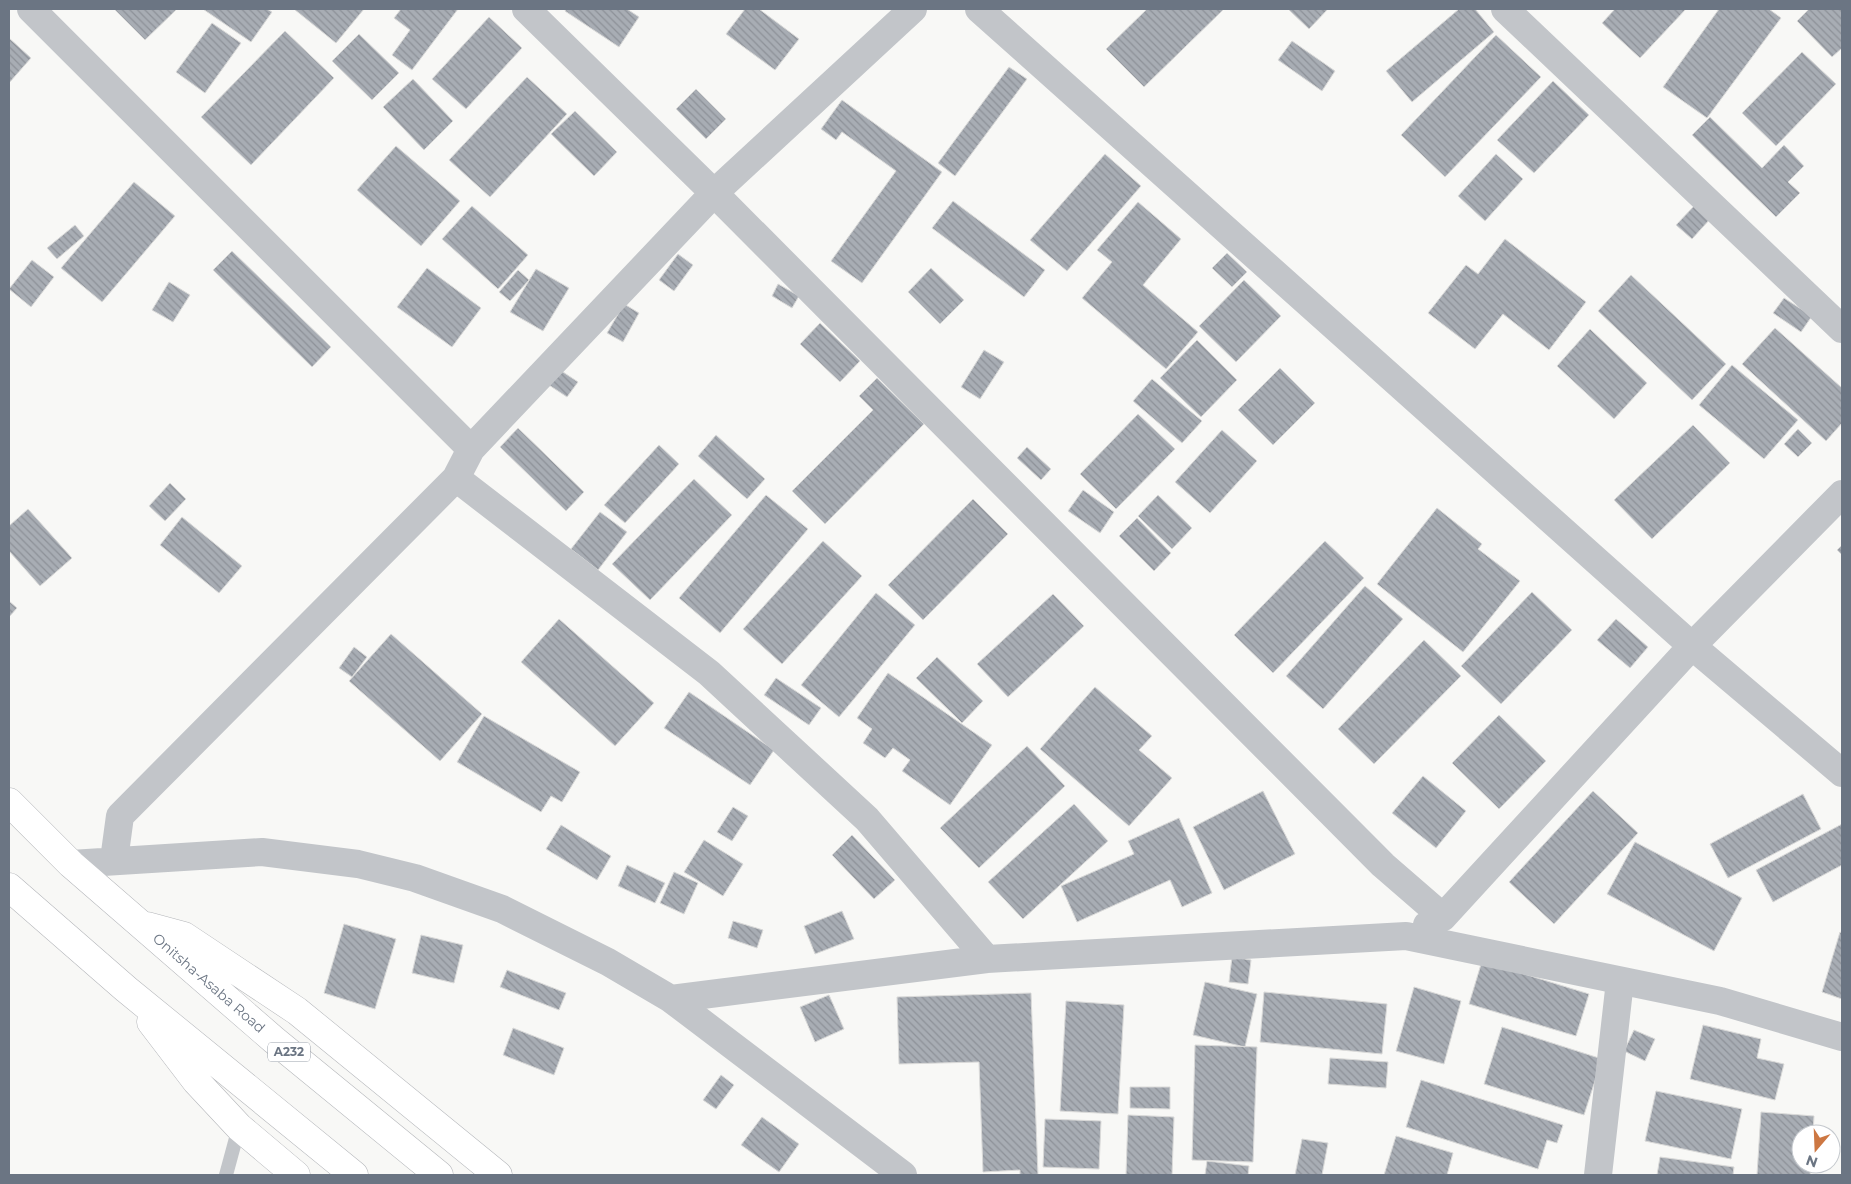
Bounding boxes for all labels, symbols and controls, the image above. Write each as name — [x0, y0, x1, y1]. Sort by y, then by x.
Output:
street label: Onitsha-Asaba Road — [149, 929, 269, 1037]
road number: A232 — [268, 1042, 310, 1062]
north arrow — [1791, 1124, 1841, 1174]
text: N — [1803, 1151, 1820, 1172]

